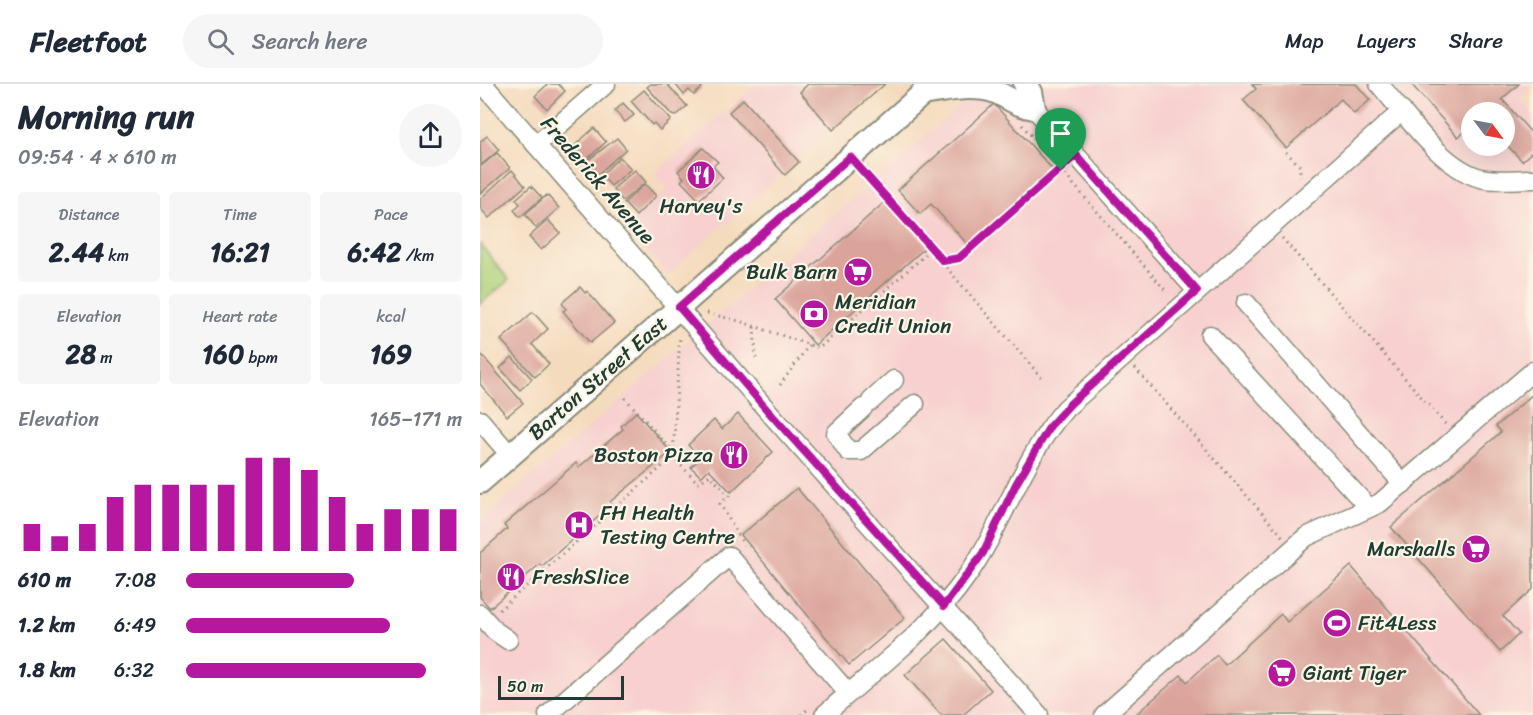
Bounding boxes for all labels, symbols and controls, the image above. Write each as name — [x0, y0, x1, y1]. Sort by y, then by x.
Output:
search box — [183, 14, 603, 68]
text: Fleetfoot — [30, 17, 147, 66]
text: Search here — [252, 22, 368, 61]
text: Map — [1285, 22, 1324, 60]
text: Layers — [1357, 22, 1416, 60]
text: Share — [1449, 22, 1503, 60]
icon: search — [204, 25, 237, 58]
text: Morning run — [18, 88, 194, 146]
north arrow — [1461, 102, 1515, 156]
map controls — [1461, 102, 1515, 156]
button: share — [399, 104, 462, 167]
street label: Frederick Avenue — [531, 107, 665, 253]
pin — [1035, 108, 1086, 170]
icon: arrive — [1044, 117, 1077, 150]
text: 09:54 · 4 × 610 m — [18, 140, 177, 175]
restaurant icon: Harvey's — [685, 159, 717, 191]
place label: Harvey's — [660, 187, 743, 225]
text: Distance — [59, 200, 119, 229]
text: Time — [223, 200, 257, 229]
text: Pace — [374, 200, 408, 229]
text: 2.44 — [49, 229, 104, 275]
text: 16:21 — [210, 229, 270, 275]
text: 6:42 — [348, 229, 401, 275]
text: km — [104, 241, 129, 270]
text: /km — [401, 241, 434, 270]
place label: Bulk Barn — [746, 253, 837, 291]
supermarket icon: Bulk Barn — [842, 256, 874, 288]
place label: Meridian Credit Union — [835, 283, 951, 345]
bank icon: Meridian Credit Union — [798, 298, 830, 330]
text: Elevation — [57, 302, 121, 331]
text: Heart rate — [202, 302, 278, 331]
text: kcal — [376, 302, 406, 331]
street label: Barton Street East — [519, 306, 677, 450]
text: 28 — [65, 331, 96, 377]
text: 160 — [202, 331, 244, 377]
text: 169 — [370, 331, 412, 377]
text: m — [96, 343, 113, 372]
text: bpm — [244, 343, 278, 372]
text: Elevation — [18, 402, 99, 437]
text: 165–171 m — [369, 402, 462, 437]
place label: Boston Pizza — [594, 436, 713, 474]
restaurant icon: Boston Pizza — [718, 439, 750, 471]
place label: FH Health Testing Centre — [600, 494, 735, 556]
hospital icon: FH Health Testing Centre — [563, 509, 595, 541]
place label: Marshalls — [1367, 530, 1455, 568]
supermarket icon: Marshalls — [1460, 533, 1492, 565]
place label: FreshSlice — [532, 558, 629, 596]
restaurant icon: FreshSlice — [495, 561, 527, 593]
text: 610 m — [18, 563, 71, 598]
text: 7:08 — [114, 563, 156, 598]
place label: Fit4Less — [1358, 604, 1437, 642]
sports icon: Fit4Less — [1321, 607, 1353, 639]
text: 1.2 km — [18, 608, 75, 643]
text: 6:49 — [114, 608, 156, 643]
text: 1.8 km — [18, 653, 76, 688]
text: 6:32 — [114, 653, 154, 688]
place label: Giant Tiger — [1303, 654, 1407, 692]
supermarket icon: Giant Tiger — [1266, 657, 1298, 689]
text: 50 m — [507, 672, 543, 701]
scale bar — [498, 673, 624, 700]

